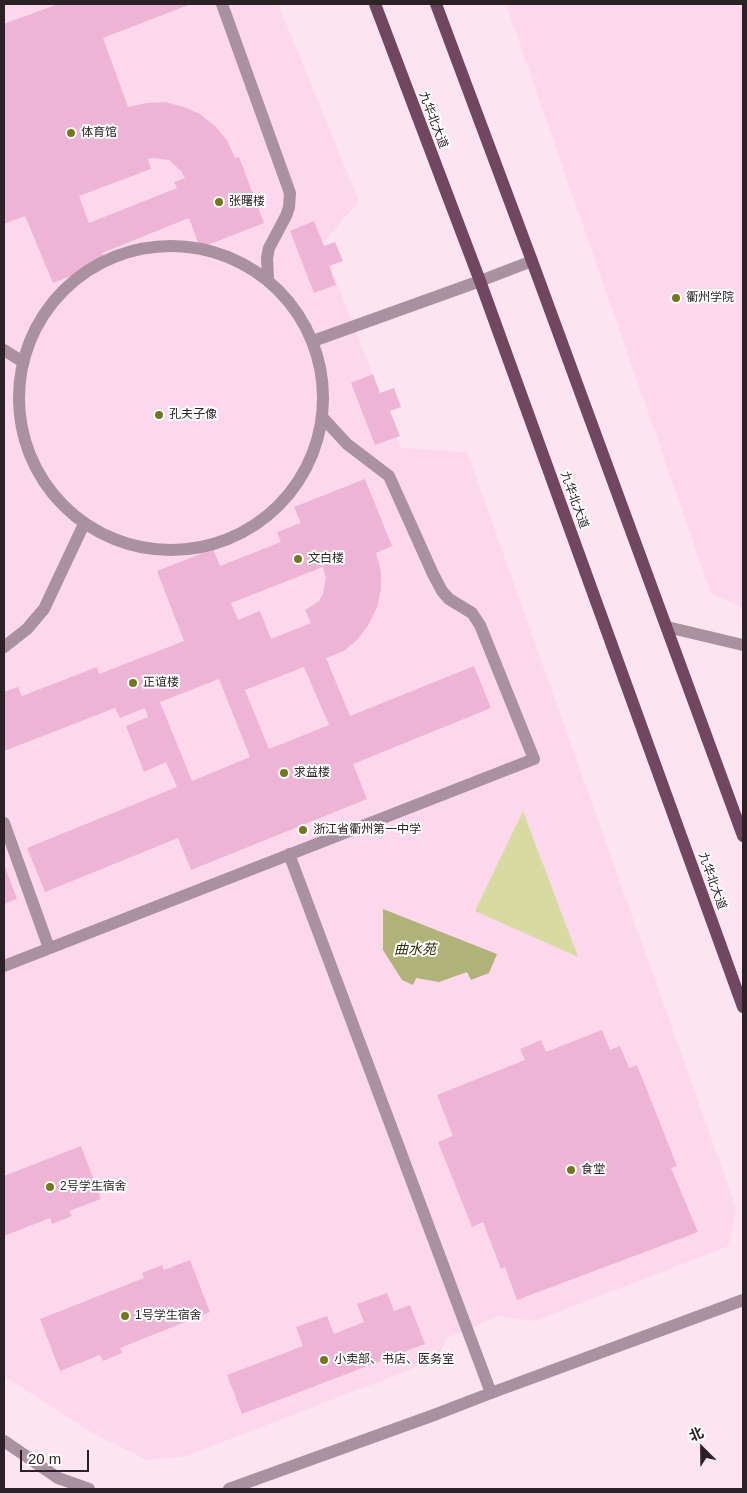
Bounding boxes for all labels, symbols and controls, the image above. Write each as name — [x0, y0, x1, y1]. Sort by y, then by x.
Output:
street label: 九华北大道 — [416, 89, 450, 151]
place label: 体育馆 — [81, 126, 117, 140]
marker: 体育馆 — [65, 127, 77, 139]
place label: 张曙楼 — [229, 195, 265, 209]
marker: 张曙楼 — [213, 196, 225, 208]
place label: 衢州学院 — [686, 291, 734, 305]
marker: 衢州学院 — [670, 292, 682, 304]
place label: 孔夫子像 — [169, 408, 217, 422]
marker: 孔夫子像 — [153, 409, 165, 421]
street label: 九华北大道 — [557, 469, 591, 531]
place label: 文白楼 — [308, 552, 344, 566]
marker: 文白楼 — [292, 553, 304, 565]
place label: 正谊楼 — [143, 676, 179, 690]
marker: 正谊楼 — [127, 677, 139, 689]
place label: 求益楼 — [294, 766, 330, 780]
marker: 求益楼 — [278, 767, 290, 779]
place label: 浙江省衢州第一中学 — [313, 823, 421, 837]
marker: 浙江省衢州第一中学 — [297, 824, 309, 836]
street label: 九华北大道 — [695, 850, 729, 912]
water label: 曲水苑 — [394, 942, 436, 958]
place label: 食堂 — [581, 1163, 605, 1177]
marker: 食堂 — [565, 1164, 577, 1176]
place label: 2号学生宿舍 — [60, 1180, 127, 1194]
marker: 2号学生宿舍 — [44, 1181, 56, 1193]
place label: 1号学生宿舍 — [135, 1309, 202, 1323]
marker: 1号学生宿舍 — [119, 1310, 131, 1322]
place label: 小卖部、书店、医务室 — [334, 1353, 454, 1367]
marker: 小卖部、书店、医务室 — [318, 1354, 330, 1366]
north arrow — [677, 1423, 727, 1473]
text: 北 — [687, 1424, 706, 1444]
scale bar — [22, 1440, 91, 1472]
text: 20 m — [28, 1450, 61, 1467]

